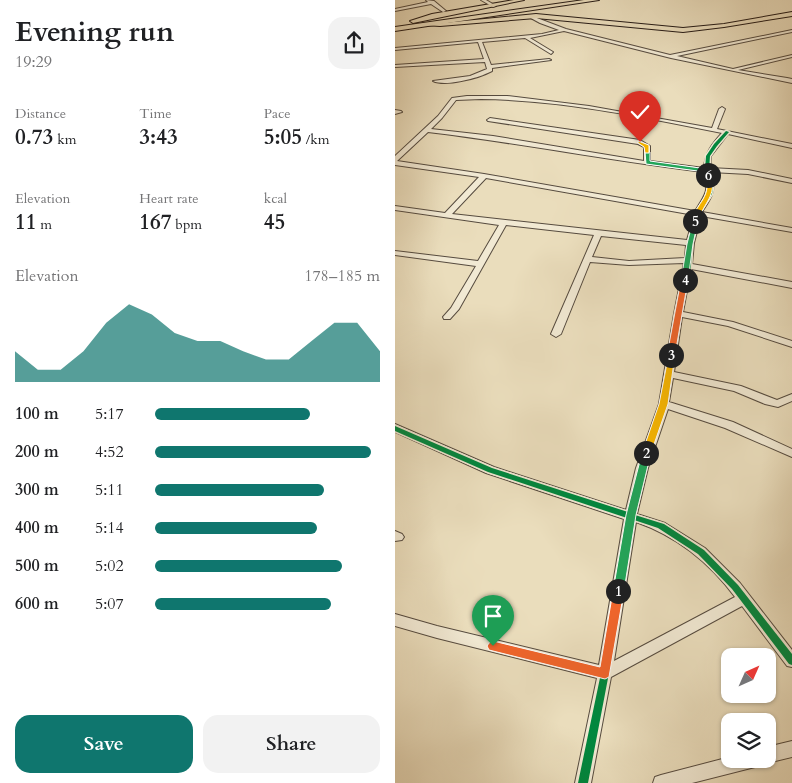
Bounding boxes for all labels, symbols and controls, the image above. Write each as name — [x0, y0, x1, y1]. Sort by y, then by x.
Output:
text: Evening run — [15, 13, 174, 51]
button: share — [328, 17, 380, 69]
text: 19:29 — [15, 51, 52, 73]
pin — [619, 91, 661, 142]
icon: check — [626, 98, 654, 126]
text: Distance — [15, 104, 66, 123]
text: Time — [139, 104, 172, 123]
text: Pace — [264, 104, 291, 123]
text: 0.73 — [15, 123, 53, 152]
text: 3:43 — [139, 123, 178, 152]
text: 5:05 — [264, 123, 302, 152]
text: km — [53, 130, 76, 149]
text: /km — [302, 130, 330, 149]
pin: 6 — [695, 162, 721, 188]
text: 6 — [705, 166, 712, 185]
text: Elevation — [15, 189, 71, 208]
text: Heart rate — [139, 189, 199, 208]
text: kcal — [264, 189, 287, 208]
text: 11 — [15, 208, 37, 237]
text: 167 — [139, 208, 172, 237]
text: 45 — [264, 208, 285, 237]
pin: 5 — [683, 208, 707, 234]
text: 5 — [692, 212, 699, 231]
text: m — [37, 215, 52, 234]
text: bpm — [172, 215, 202, 234]
text: Elevation — [15, 265, 79, 287]
text: 178–185 m — [304, 265, 380, 287]
pin: 4 — [673, 268, 697, 292]
text: 4 — [682, 271, 689, 290]
pin: 3 — [659, 342, 683, 368]
text: 3 — [668, 346, 675, 365]
text: 100 m — [15, 403, 59, 425]
text: 5:17 — [95, 403, 124, 425]
pin: 2 — [633, 440, 659, 466]
text: 200 m — [15, 441, 59, 463]
text: 4:52 — [95, 441, 124, 463]
text: 2 — [643, 444, 650, 463]
text: 300 m — [15, 479, 59, 501]
text: 5:11 — [95, 479, 124, 501]
text: 400 m — [15, 517, 59, 539]
text: 5:14 — [95, 517, 124, 539]
text: 500 m — [15, 555, 59, 577]
text: 5:02 — [95, 555, 124, 577]
pin: 1 — [605, 578, 631, 604]
text: 1 — [615, 582, 622, 601]
text: 600 m — [15, 593, 59, 615]
text: 5:07 — [95, 593, 124, 615]
pin — [472, 595, 514, 646]
icon: arrive — [479, 602, 507, 630]
north arrow — [721, 648, 776, 702]
map controls — [721, 648, 776, 768]
button: layers — [721, 713, 776, 768]
button: Save — [15, 715, 193, 773]
button: Share — [203, 715, 380, 773]

